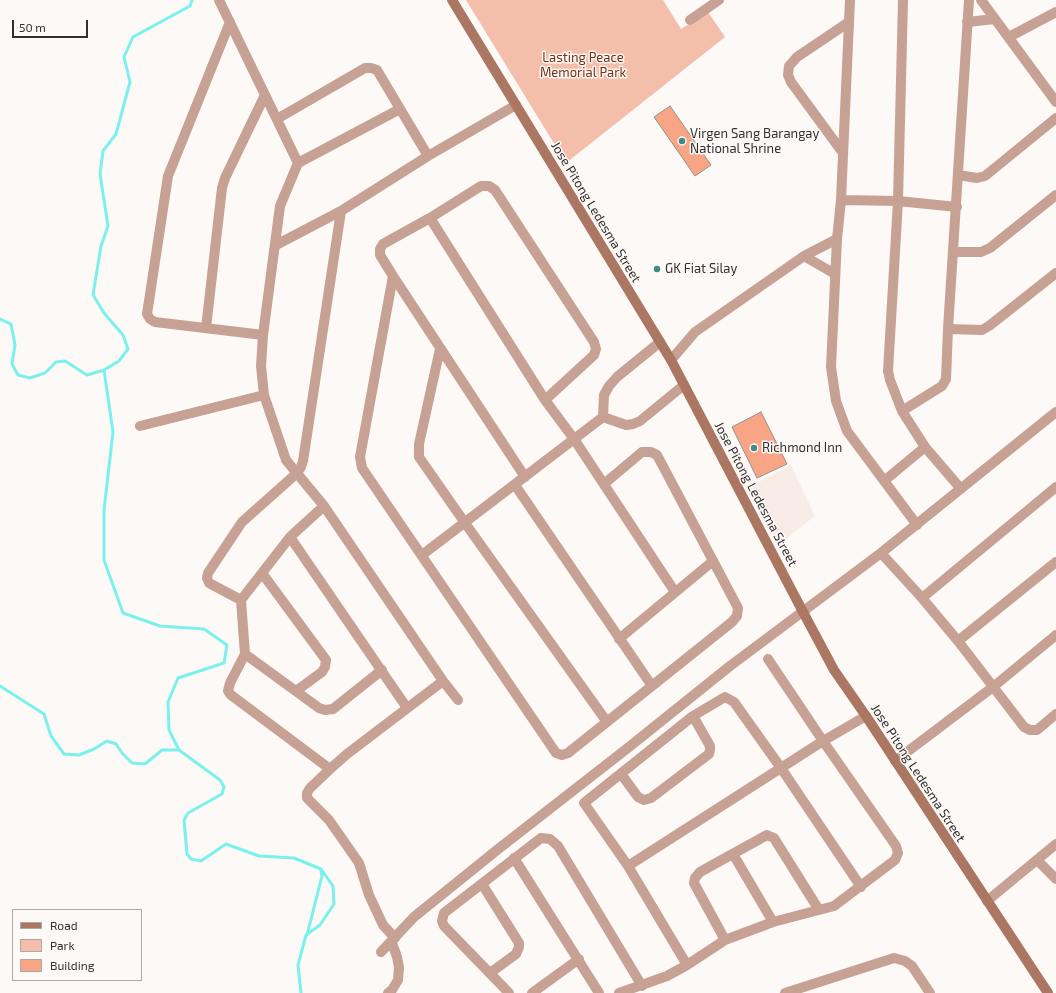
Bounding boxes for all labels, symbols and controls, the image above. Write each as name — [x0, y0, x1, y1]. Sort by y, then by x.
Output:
scale bar — [14, 12, 90, 38]
text: 50 m — [19, 20, 46, 34]
park label: Lasting Peace Memorial Park — [540, 50, 626, 81]
place label: Virgen Sang Barangay National Shrine — [690, 126, 819, 157]
marker: Virgen Sang Barangay National Shrine — [677, 136, 687, 146]
street label: Jose Pitong Ledesma Street — [548, 139, 644, 285]
place label: GK Fiat Silay — [665, 261, 737, 277]
marker: GK Fiat Silay — [652, 264, 662, 274]
street label: Jose Pitong Ledesma Street — [711, 419, 801, 569]
place label: Richmond Inn — [762, 440, 842, 456]
marker: Richmond Inn — [749, 443, 759, 453]
street label: Jose Pitong Ledesma Street — [867, 701, 969, 845]
legend — [12, 909, 142, 981]
text: Road — [50, 918, 78, 932]
text: Park — [50, 938, 75, 952]
text: Building — [50, 958, 94, 972]

